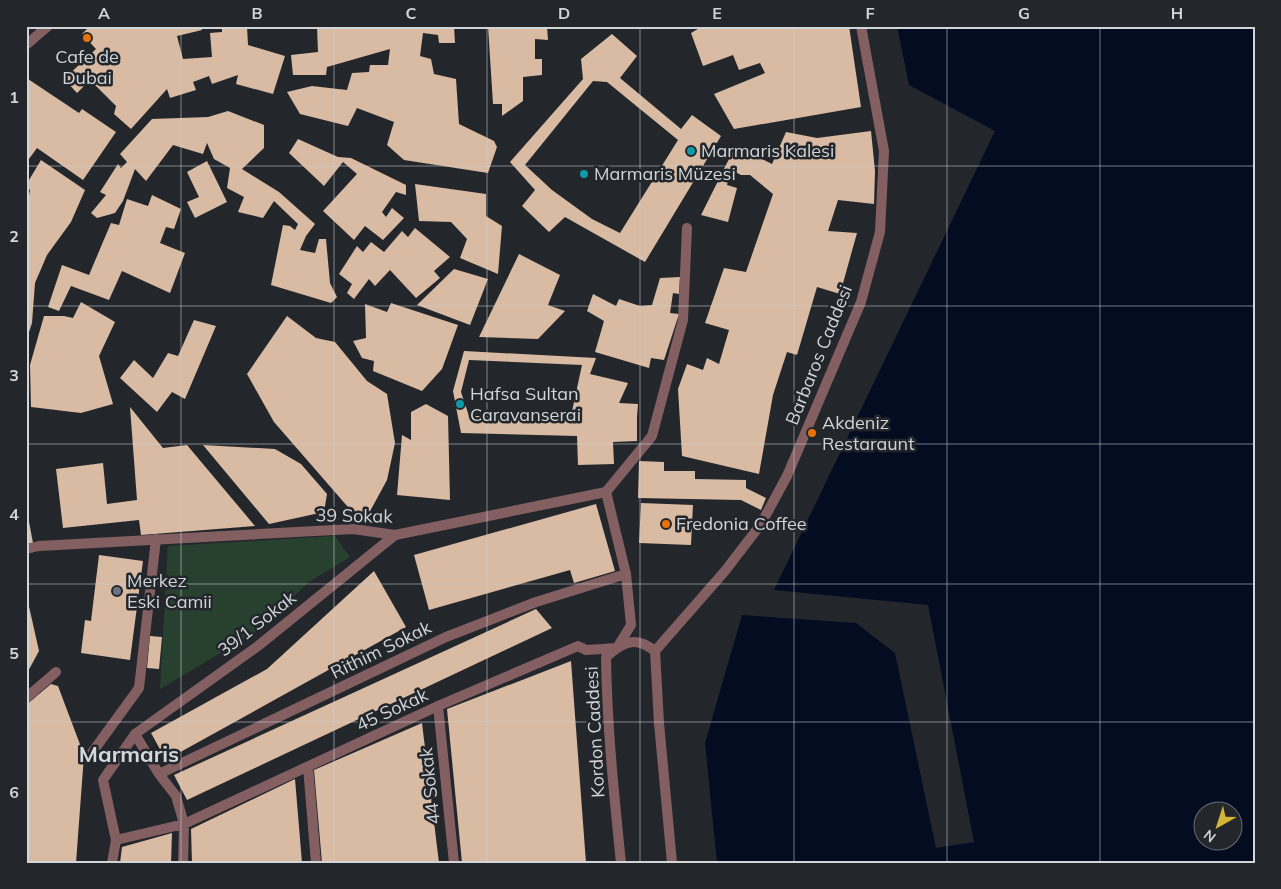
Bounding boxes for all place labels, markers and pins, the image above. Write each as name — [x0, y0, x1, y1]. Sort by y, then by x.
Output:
marker: Cafe de Dubai — [81, 32, 93, 44]
place label: Cafe de Dubai — [55, 45, 119, 89]
place label: Marmaris Kalesi — [701, 139, 834, 162]
marker: Marmaris Kalesi — [685, 145, 697, 157]
place label: Marmaris Müzesi — [594, 162, 736, 185]
marker: Marmaris Müzesi — [578, 168, 590, 180]
place label: Hafsa Sultan Caravanserai — [470, 382, 581, 426]
marker: Hafsa Sultan Caravanserai — [454, 398, 466, 410]
place label: Akdeniz Restaraunt — [822, 411, 914, 455]
marker: Akdeniz Restaraunt — [806, 427, 818, 439]
place label: Fredonia Coffee — [676, 512, 807, 535]
marker: Fredonia Coffee — [660, 518, 672, 530]
place label: Merkez Eski Camii — [127, 569, 212, 613]
marker: Merkez Eski Camii — [111, 585, 123, 597]

